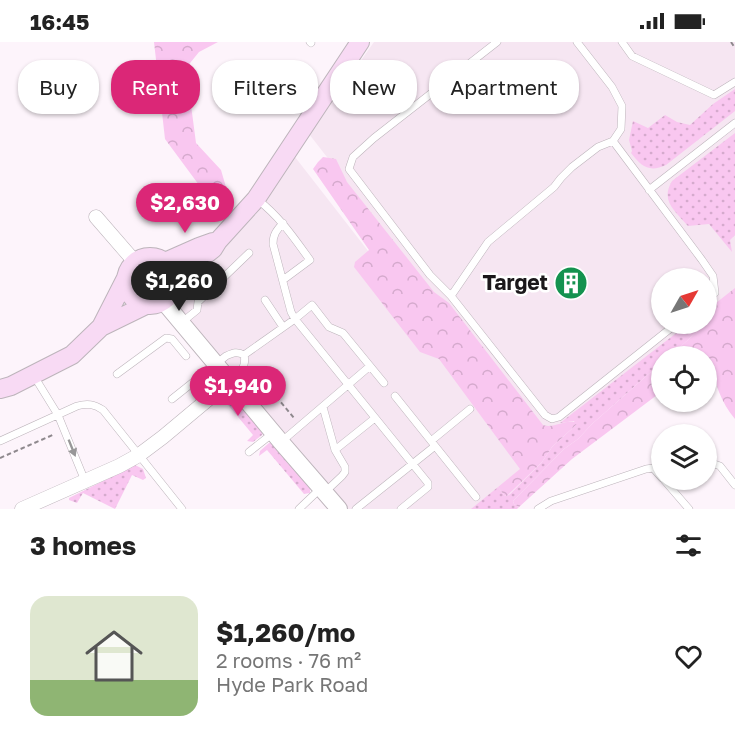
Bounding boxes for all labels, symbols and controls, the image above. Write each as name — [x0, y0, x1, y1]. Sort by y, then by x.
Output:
text: 16:45 — [30, 8, 90, 35]
chip: Buy — [18, 60, 99, 114]
chip: Rent — [111, 60, 200, 114]
chip: Filters — [212, 60, 318, 114]
chip: New — [330, 60, 417, 114]
chip: Apartment — [429, 60, 579, 114]
pin: $2,630 — [136, 183, 234, 234]
text: $2,630 — [150, 190, 220, 214]
pin: $1,260 — [130, 261, 228, 312]
building icon: Target — [553, 265, 589, 301]
text: $1,260 — [145, 268, 213, 292]
north arrow — [651, 268, 717, 334]
map controls — [651, 268, 717, 490]
place label: Target — [482, 269, 548, 295]
button: locate — [651, 346, 717, 412]
pin: $1,940 — [189, 366, 287, 417]
text: $1,940 — [204, 373, 272, 397]
button: layers — [651, 424, 717, 490]
one-way arrow — [68, 439, 77, 457]
icon: filters — [672, 529, 705, 562]
text: 3 homes — [30, 530, 136, 561]
text: $1,260/mo — [216, 617, 355, 648]
icon: home — [78, 620, 150, 692]
icon: heart — [672, 640, 705, 673]
text: 2 rooms · 76 m² — [216, 648, 361, 672]
text: Hyde Park Road — [216, 672, 368, 696]

